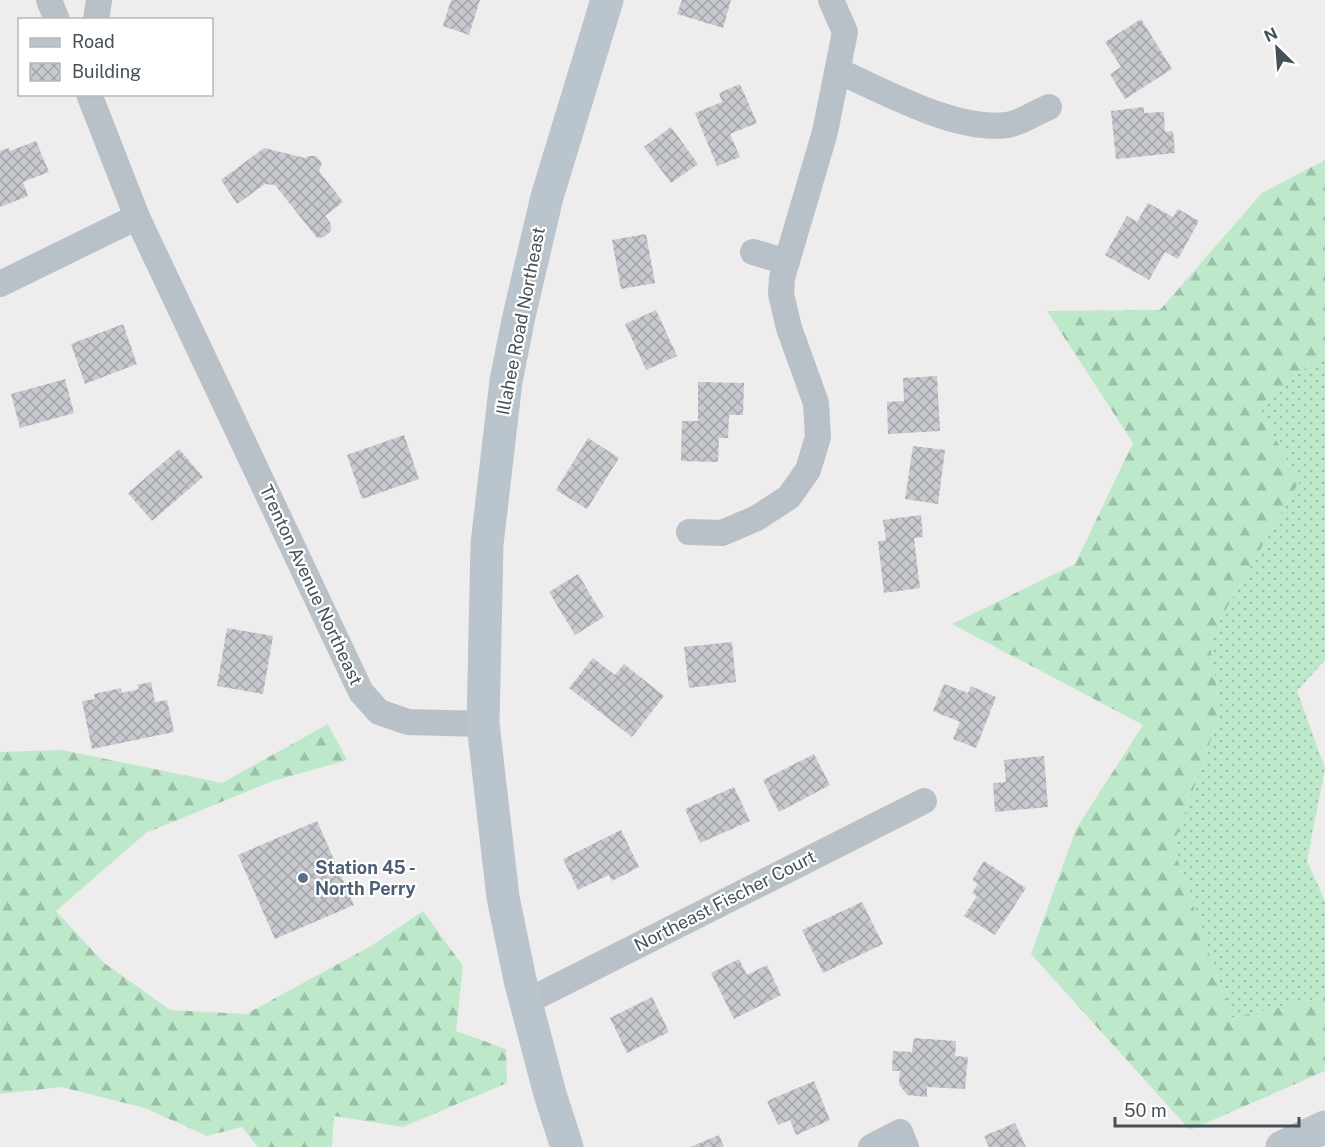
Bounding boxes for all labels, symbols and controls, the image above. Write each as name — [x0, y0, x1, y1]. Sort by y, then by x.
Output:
legend — [18, 18, 213, 96]
north arrow — [1247, 18, 1307, 78]
text: N — [1261, 24, 1281, 46]
text: Road — [72, 31, 115, 52]
text: Building — [72, 61, 141, 82]
street label: Illahee Road Northeast — [492, 225, 549, 417]
street label: Trenton Avenue Northeast — [256, 481, 367, 688]
street label: Northeast Fischer Court — [631, 846, 819, 955]
place label: Station 45 - North Perry — [315, 857, 416, 899]
marker: Station 45 - North Perry — [296, 871, 310, 885]
scale bar — [1115, 1090, 1300, 1128]
text: 50 m — [1124, 1100, 1167, 1121]

